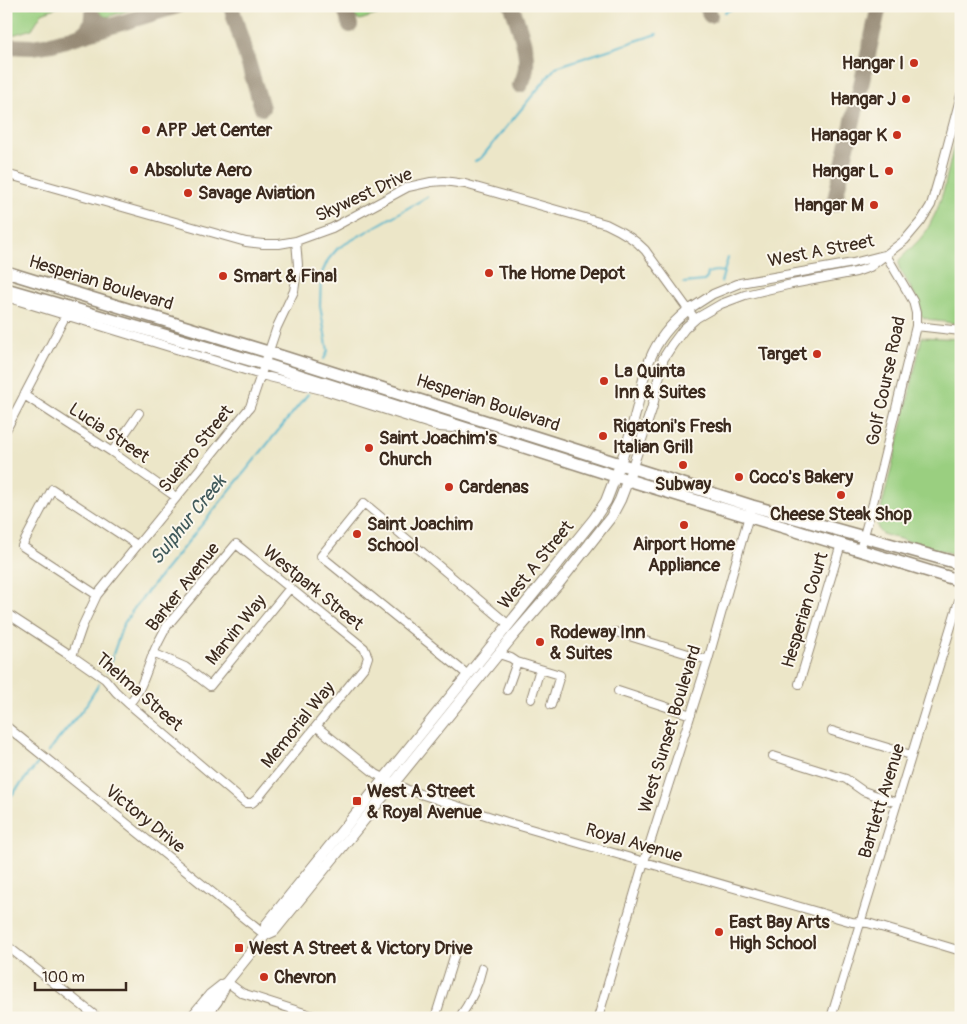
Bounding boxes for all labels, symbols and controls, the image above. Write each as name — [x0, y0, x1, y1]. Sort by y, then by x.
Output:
place label: Hangar I — [842, 52, 904, 75]
marker: Hangar I — [908, 57, 920, 69]
place label: Hangar J — [830, 88, 896, 111]
marker: Hangar J — [900, 93, 912, 105]
place label: APP Jet Center — [156, 119, 273, 142]
marker: APP Jet Center — [140, 124, 152, 136]
place label: Hanagar K — [811, 124, 887, 147]
marker: Hanagar K — [891, 129, 903, 141]
place label: Absolute Aero — [144, 159, 252, 182]
place label: Hangar L — [812, 160, 879, 183]
street label: Skywest Drive — [312, 162, 416, 227]
marker: Absolute Aero — [128, 164, 140, 176]
marker: Hangar L — [883, 165, 895, 177]
place label: Savage Aviation — [198, 182, 315, 205]
marker: Savage Aviation — [182, 187, 194, 199]
place label: Hangar M — [794, 194, 864, 217]
marker: Hangar M — [868, 199, 880, 211]
street label: West A Street — [766, 229, 877, 273]
street label: Hesperian Boulevard — [26, 250, 176, 316]
place label: The Home Depot — [498, 262, 626, 285]
place label: Smart & Final — [233, 265, 337, 288]
marker: The Home Depot — [483, 267, 495, 279]
marker: Smart & Final — [217, 270, 229, 282]
street label: Golf Course Road — [861, 314, 911, 448]
place label: Target — [757, 343, 808, 366]
marker: Target — [811, 348, 823, 360]
place label: La Quinta Inn & Suites — [614, 360, 706, 404]
street label: Hesperian Boulevard — [413, 369, 563, 437]
marker: La Quinta Inn & Suites — [598, 375, 610, 387]
street label: Lucia Street — [64, 398, 154, 469]
street label: Sueirro Street — [154, 400, 239, 498]
place label: Rigatoni's Fresh Italian Grill — [613, 415, 732, 459]
place label: Saint Joachim's Church — [379, 427, 498, 471]
marker: Rigatoni's Fresh Italian Grill — [597, 430, 609, 442]
marker: Saint Joachim's Church — [363, 442, 375, 454]
marker: Subway — [677, 459, 689, 471]
place label: Coco's Bakery — [749, 466, 853, 489]
water label: Sulphur Creek — [145, 469, 233, 570]
marker: Coco's Bakery — [733, 471, 745, 483]
place label: Subway — [655, 473, 712, 496]
place label: Cardenas — [459, 476, 530, 499]
marker: Cardenas — [443, 481, 455, 493]
marker: Cheese Steak Shop — [835, 489, 847, 501]
place label: Cheese Steak Shop — [770, 503, 912, 526]
place label: Saint Joachim School — [367, 513, 473, 557]
street label: West A Street — [493, 515, 579, 614]
marker: Airport Home Appliance — [678, 519, 690, 531]
marker: Saint Joachim School — [351, 528, 363, 540]
place label: Airport Home Appliance — [633, 533, 736, 577]
street label: Barker Avenue — [141, 538, 225, 636]
street label: Westpark Street — [258, 540, 369, 636]
street label: Hesperian Court — [776, 549, 834, 671]
street label: Marvin Way — [201, 590, 272, 670]
place label: Rodeway Inn & Suites — [550, 621, 646, 665]
marker: Rodeway Inn & Suites — [534, 636, 546, 648]
street label: West Sunset Boulevard — [634, 642, 706, 816]
street label: Thelma Street — [90, 648, 188, 737]
street label: Memorial Way — [256, 677, 340, 773]
street label: Bartlett Avenue — [854, 741, 910, 861]
street label: Victory Drive — [100, 780, 190, 858]
place label: West A Street & Royal Avenue — [367, 780, 483, 824]
marker: West A Street & Royal Avenue — [351, 795, 363, 807]
street label: Royal Avenue — [583, 818, 685, 868]
place label: East Bay Arts High School — [729, 911, 830, 955]
marker: East Bay Arts High School — [713, 926, 725, 938]
place label: West A Street & Victory Drive — [249, 937, 474, 960]
marker: West A Street & Victory Drive — [233, 942, 245, 954]
scale bar — [35, 959, 126, 991]
place label: Chevron — [274, 966, 336, 989]
text: 100 m — [42, 968, 85, 987]
marker: Chevron — [258, 971, 270, 983]

